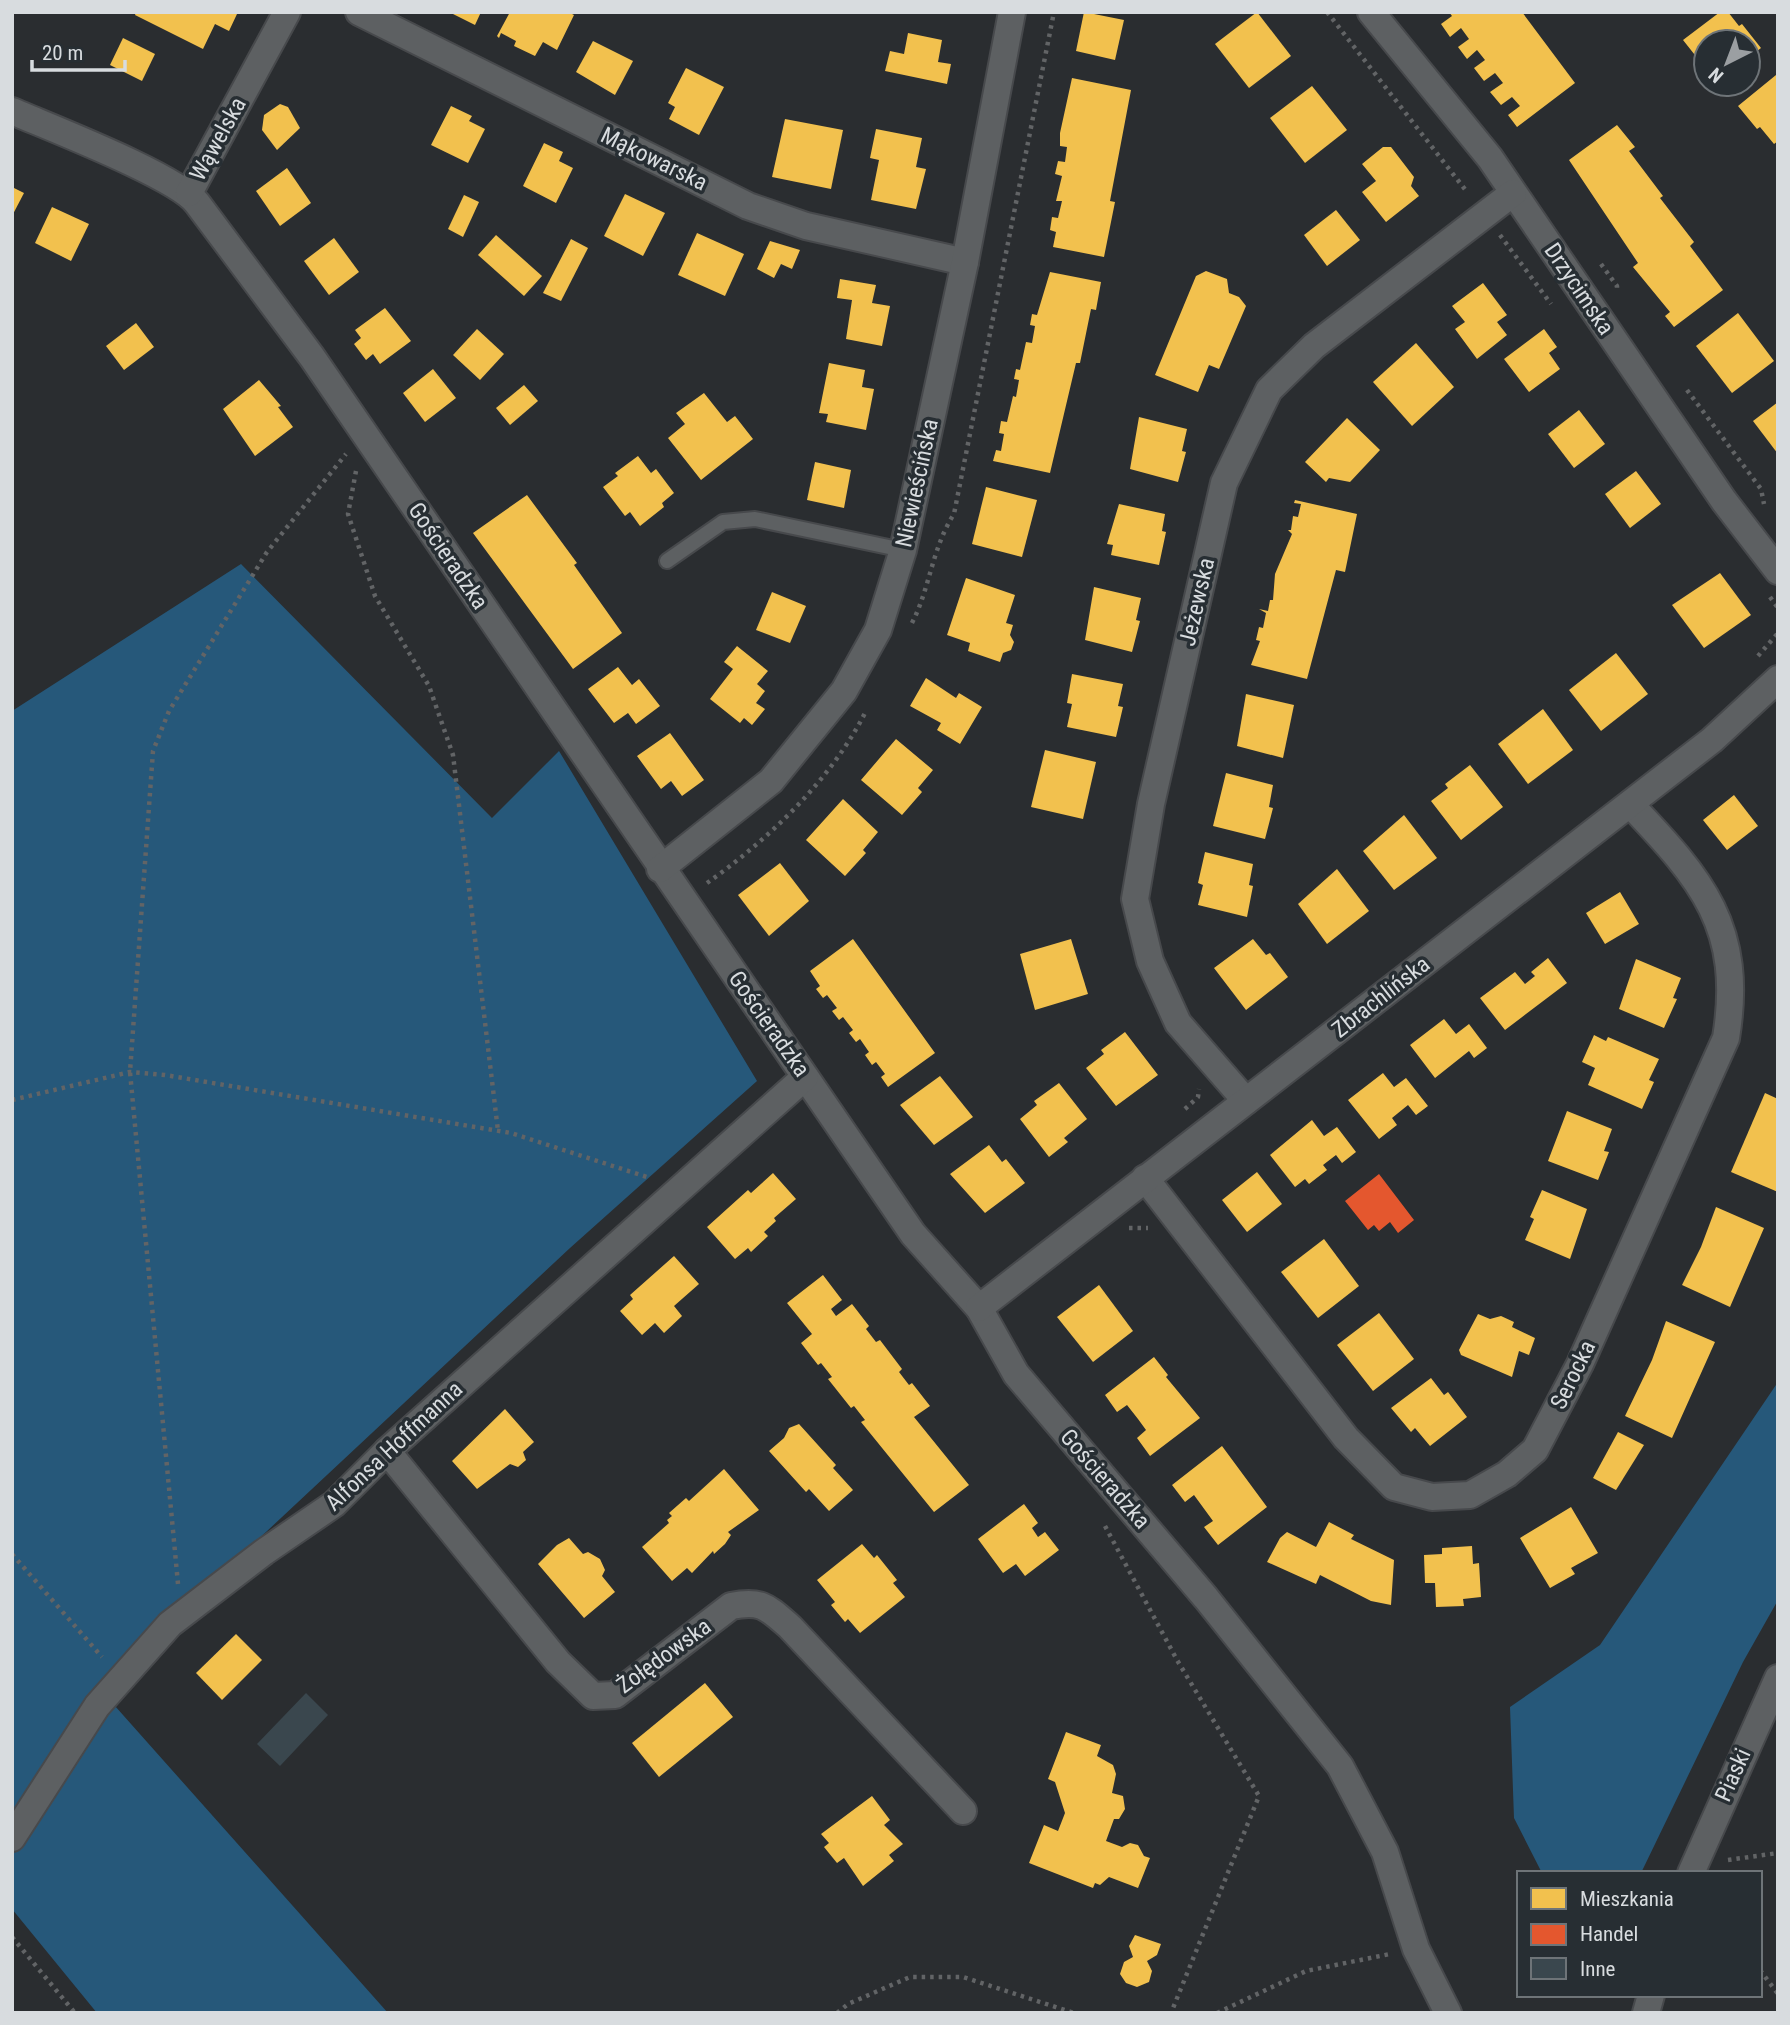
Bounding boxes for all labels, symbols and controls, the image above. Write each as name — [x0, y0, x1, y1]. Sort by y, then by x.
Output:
scale bar — [32, 28, 124, 72]
north arrow — [1692, 28, 1762, 98]
text: 20 m — [42, 41, 83, 65]
text: N — [1704, 63, 1728, 88]
street label: Wąwelska — [184, 93, 252, 185]
street label: Mąkowarska — [596, 122, 712, 196]
street label: Drzycimska — [1539, 238, 1619, 340]
street label: Niewieścińska — [890, 416, 944, 550]
street label: Gościeradzka — [402, 498, 494, 614]
street label: Jeżewska — [1174, 555, 1220, 649]
street label: Zbrachlińska — [1327, 951, 1435, 1043]
street label: Gościeradzka — [723, 966, 815, 1082]
street label: Serocka — [1545, 1336, 1601, 1414]
street label: Alfonsa Hoffmanna — [320, 1376, 468, 1516]
street label: Gościeradzka — [1055, 1424, 1155, 1534]
street label: Żołędowska — [612, 1613, 716, 1699]
street label: Piaski — [1709, 1744, 1757, 1806]
legend — [1517, 1871, 1762, 1997]
text: Mieszkania — [1580, 1887, 1674, 1911]
text: Handel — [1580, 1922, 1638, 1946]
text: Inne — [1580, 1957, 1616, 1981]

